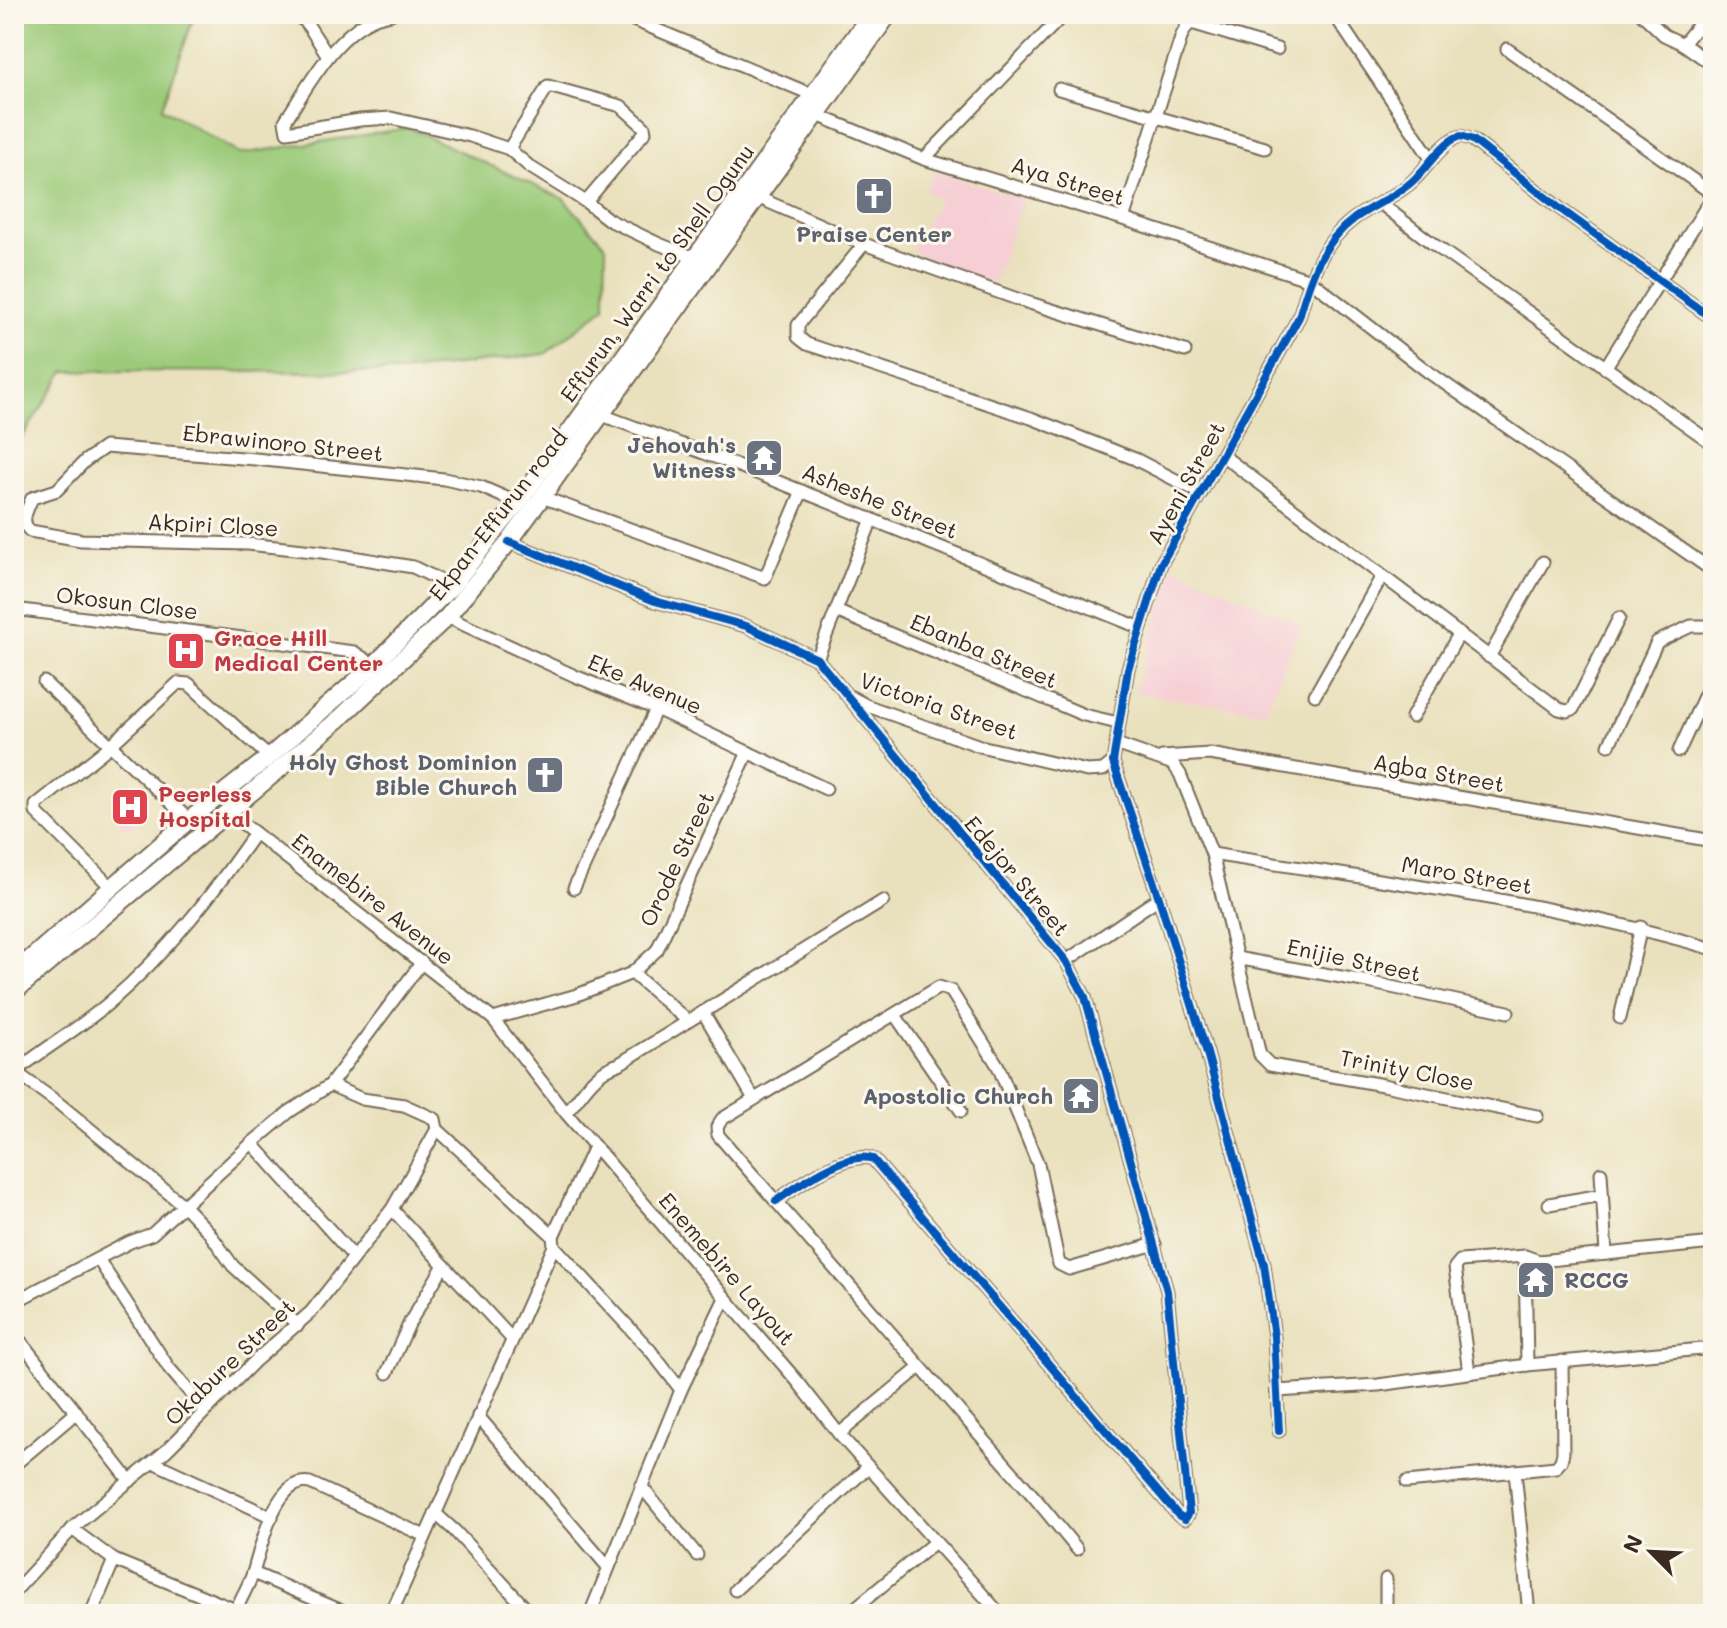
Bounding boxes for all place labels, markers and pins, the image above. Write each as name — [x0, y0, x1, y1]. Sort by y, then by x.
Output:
church icon: Praise Center — [853, 175, 895, 217]
place label: Praise Center — [796, 219, 952, 248]
place label: Jehovah's Witness — [627, 430, 736, 484]
temple icon: Jehovah's Witness — [743, 437, 785, 479]
place label: Grace Hill Medical Center — [214, 623, 383, 677]
hospital icon: Grace Hill Medical Center — [165, 630, 207, 672]
place label: Holy Ghost Dominion Bible Church — [288, 747, 517, 801]
church icon: Holy Ghost Dominion Bible Church — [524, 754, 566, 796]
place label: Peerless Hospital — [158, 779, 252, 833]
hospital icon: Peerless Hospital — [109, 786, 151, 828]
temple icon: Apostolic Church — [1060, 1075, 1102, 1117]
place label: Apostolic Church — [863, 1081, 1053, 1110]
temple icon: RCCG — [1515, 1259, 1557, 1301]
place label: RCCG — [1564, 1265, 1629, 1294]

